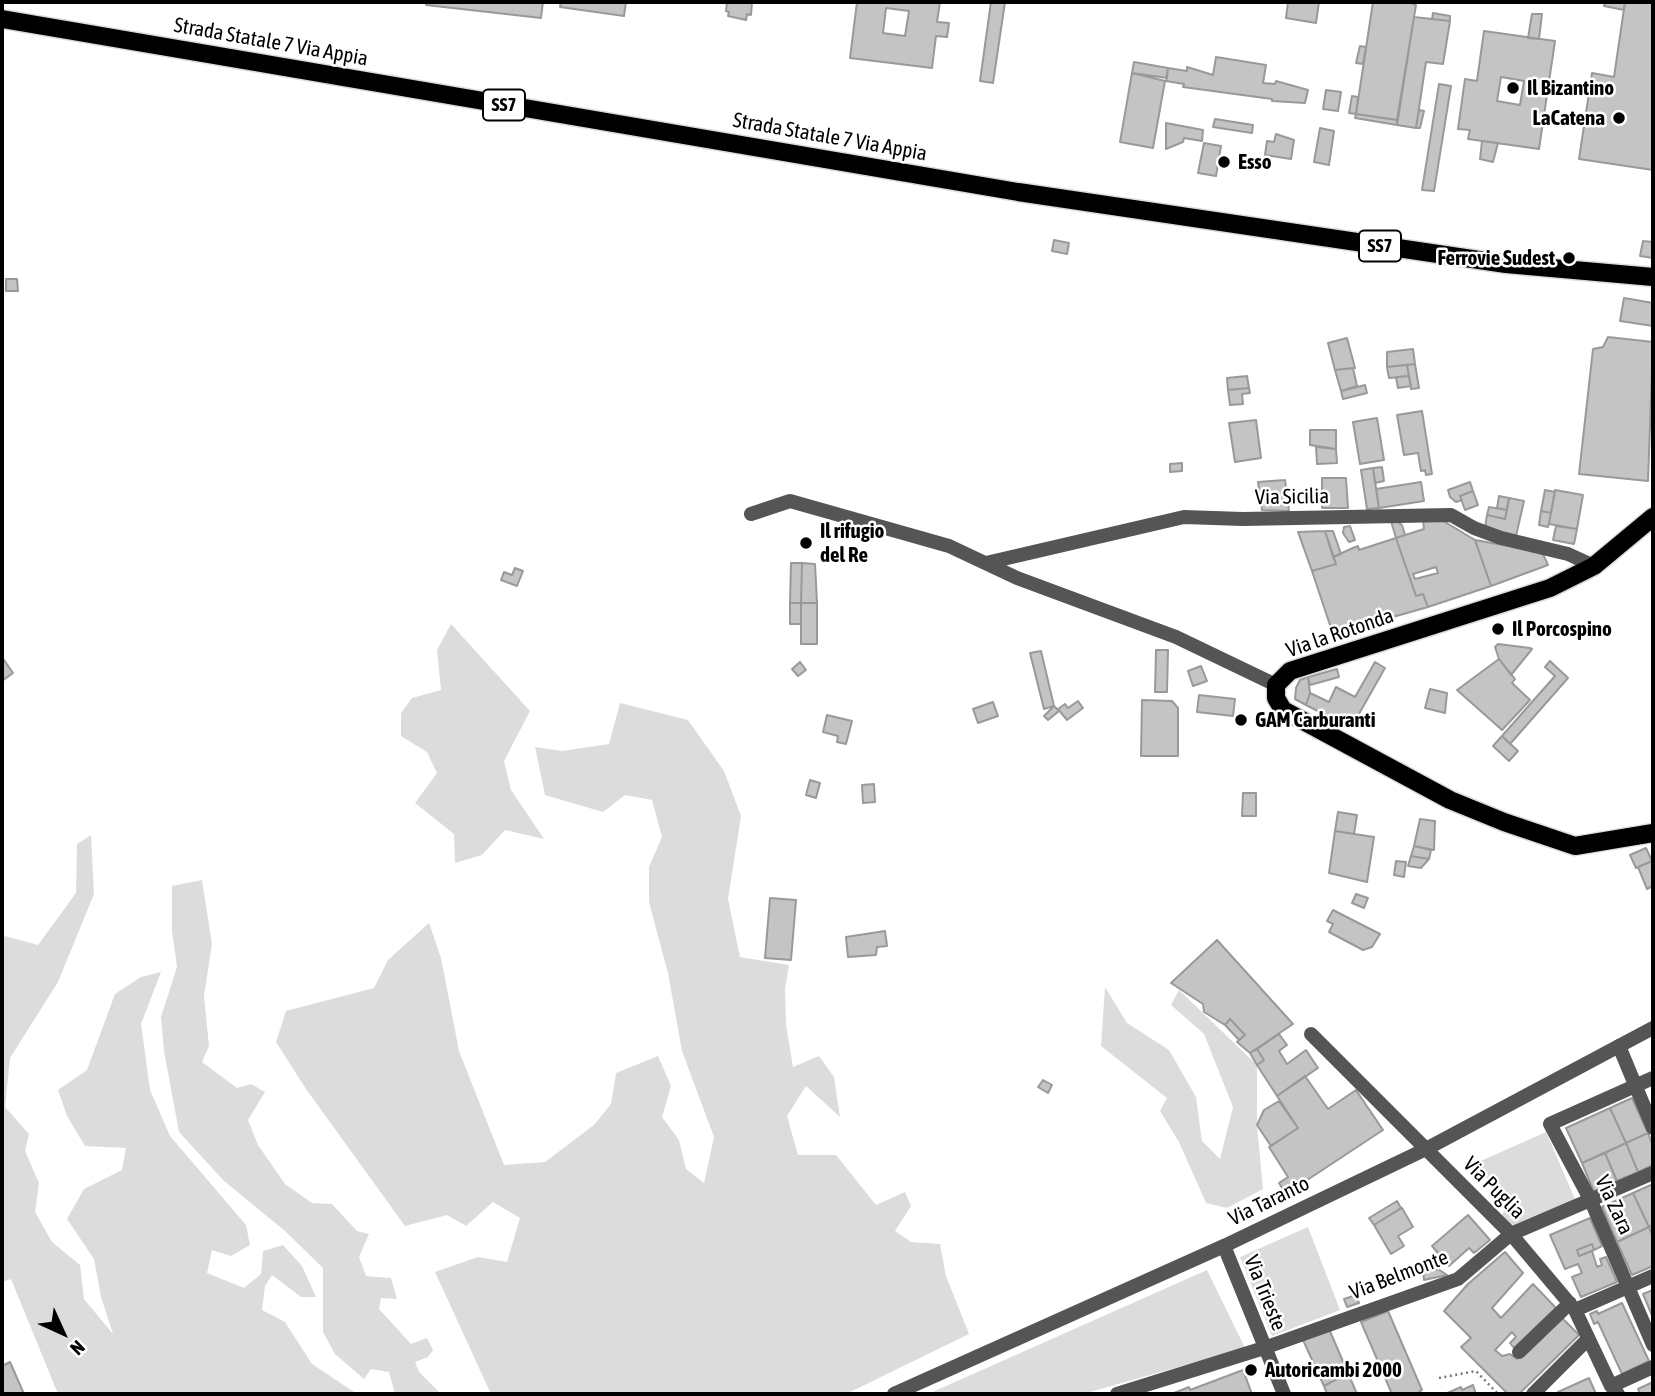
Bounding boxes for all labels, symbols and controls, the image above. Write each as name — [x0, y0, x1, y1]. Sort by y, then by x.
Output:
street label: Strada Statale 7 Via Appia — [172, 13, 370, 71]
place label: Il Bizantino — [1527, 75, 1614, 101]
marker: Il Bizantino — [1505, 80, 1521, 96]
road number: SS7 — [483, 90, 525, 120]
place label: LaCatena — [1533, 105, 1605, 131]
street label: Strada Statale 7 Via Appia — [731, 108, 929, 166]
marker: LaCatena — [1611, 110, 1627, 126]
place label: Esso — [1238, 149, 1272, 175]
marker: Esso — [1216, 154, 1232, 170]
road number: SS7 — [1359, 230, 1401, 262]
place label: Ferrovie Sudest — [1438, 245, 1555, 271]
marker: Ferrovie Sudest — [1561, 250, 1577, 266]
street label: Via Sicilia — [1255, 484, 1329, 510]
place label: Il rifugio del Re — [820, 518, 884, 568]
marker: Il rifugio del Re — [798, 535, 814, 551]
street label: Via la Rotonda — [1283, 603, 1397, 663]
place label: Il Porcospino — [1512, 616, 1612, 642]
marker: Il Porcospino — [1490, 621, 1506, 637]
place label: GAM Carburanti — [1255, 707, 1375, 733]
marker: GAM Carburanti — [1233, 712, 1249, 728]
street label: Via Puglia — [1458, 1152, 1530, 1224]
street label: Via Taranto — [1225, 1171, 1313, 1231]
street label: Via Zara — [1589, 1171, 1639, 1239]
street label: Via Belmonte — [1346, 1245, 1452, 1305]
street label: Via Trieste — [1239, 1252, 1291, 1334]
north arrow — [28, 1298, 98, 1368]
text: N — [66, 1336, 90, 1360]
place label: Autoricambi 2000 — [1265, 1357, 1402, 1383]
marker: Autoricambi 2000 — [1243, 1362, 1259, 1378]

